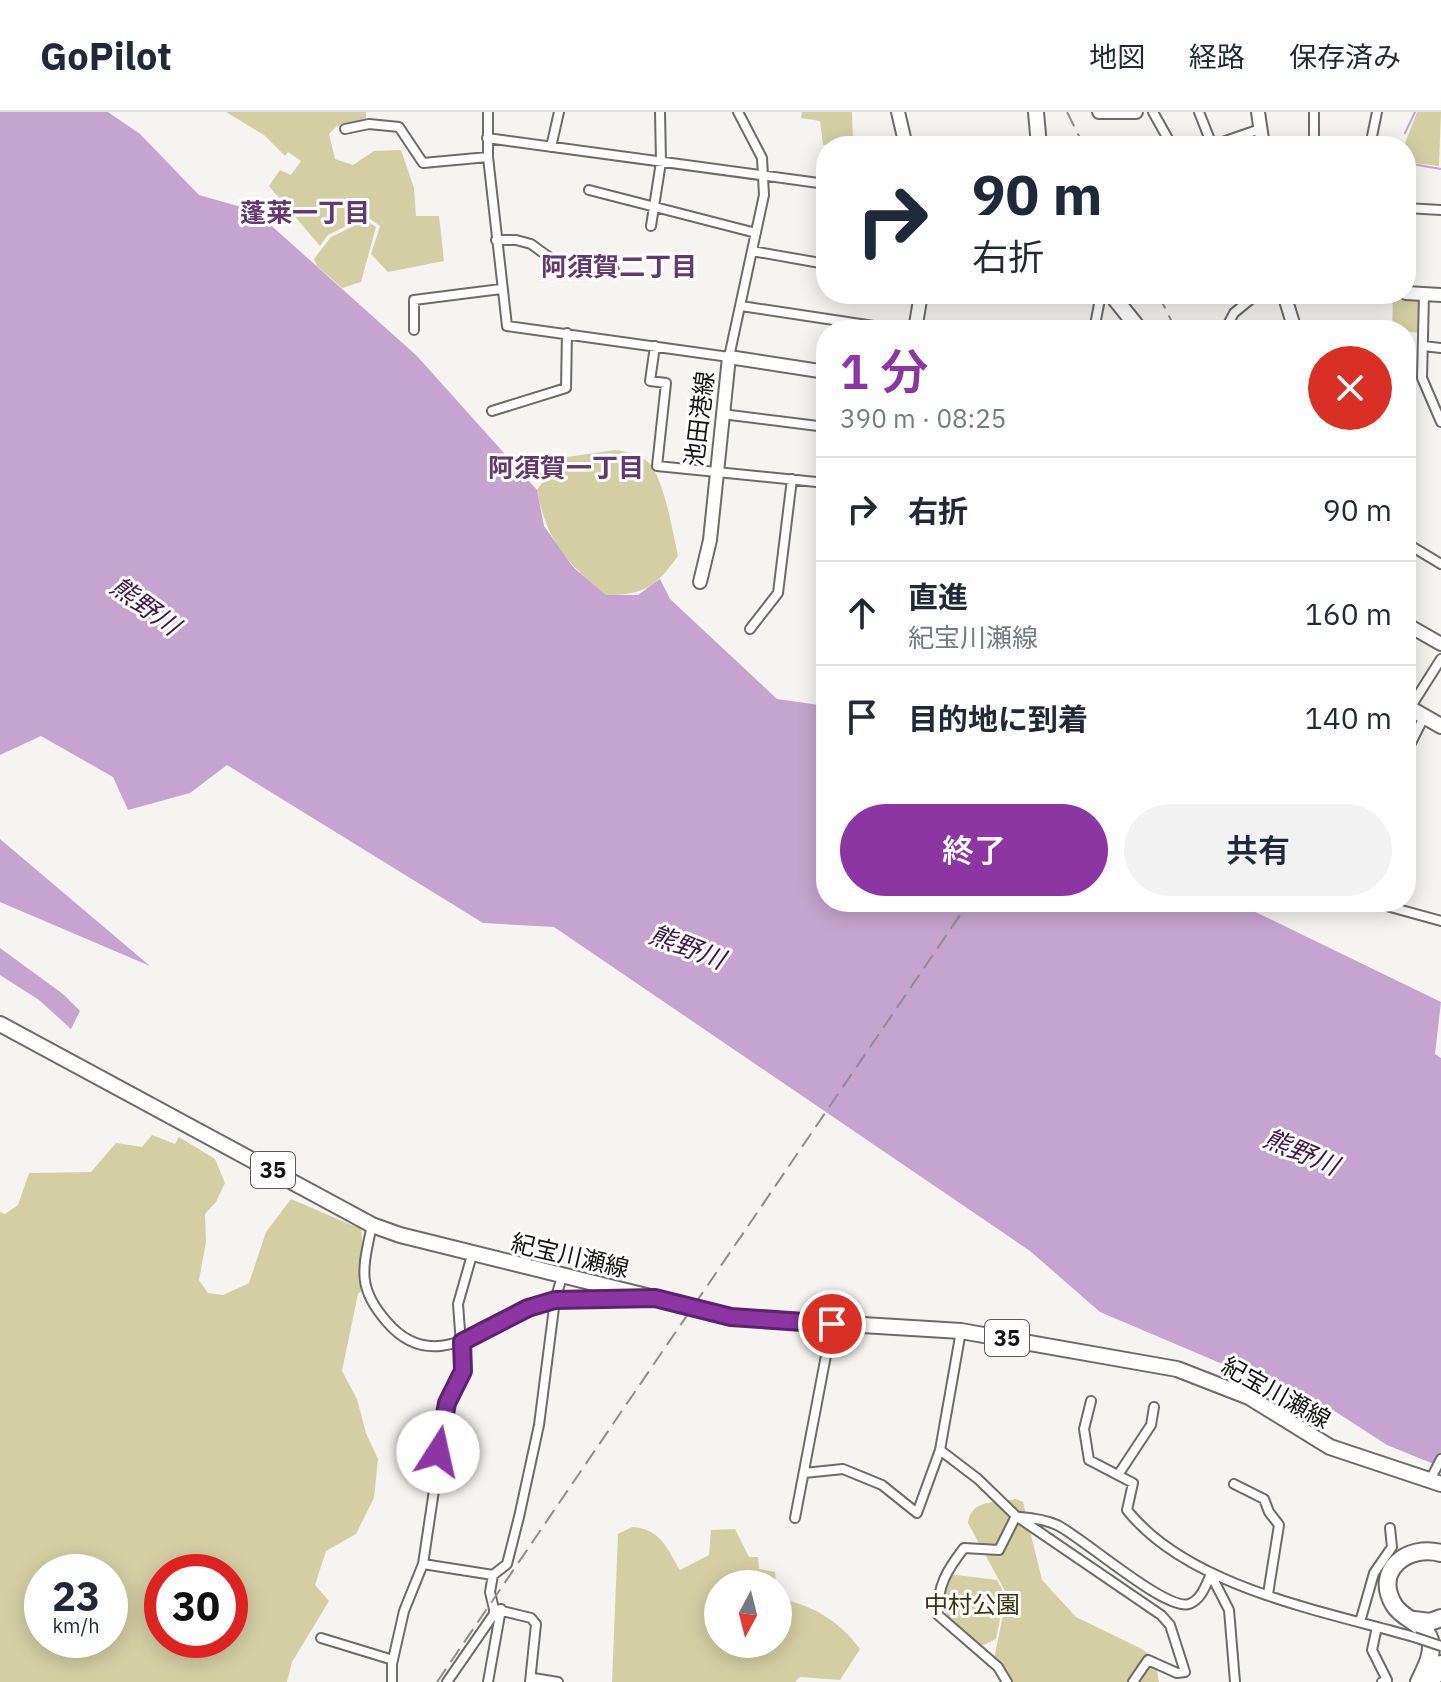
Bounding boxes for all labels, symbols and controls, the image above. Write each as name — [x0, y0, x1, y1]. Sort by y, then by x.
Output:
text: GoPilot — [40, 31, 172, 80]
text: 地図 — [1089, 38, 1145, 75]
text: 経路 — [1189, 38, 1245, 75]
text: 保存済み — [1289, 38, 1401, 75]
text: 90 m — [972, 158, 1102, 230]
icon: right — [840, 168, 944, 272]
district label: 蓬莱一丁目 — [240, 195, 370, 229]
text: 右折 — [972, 233, 1044, 280]
district label: 阿須賀二丁目 — [541, 249, 697, 283]
text: 1 分 — [840, 340, 928, 402]
button: close — [1308, 346, 1392, 430]
street label: 池田港線 — [677, 369, 721, 468]
text: 390 m · 08:25 — [840, 401, 1006, 435]
district label: 阿須賀一丁目 — [488, 450, 644, 484]
icon: right — [840, 487, 884, 531]
text: 90 m — [1323, 490, 1392, 529]
text: 右折 — [908, 491, 968, 530]
water label: 熊野川 — [104, 569, 190, 644]
text: 直進 — [908, 577, 968, 616]
icon: ahead — [840, 591, 884, 635]
text: 160 m — [1305, 594, 1392, 633]
text: 紀宝川瀬線 — [908, 620, 1038, 654]
icon: arrive — [840, 695, 884, 739]
text: 140 m — [1305, 698, 1392, 737]
text: 目的地に到着 — [908, 699, 1088, 738]
button: 終了 — [840, 804, 1108, 896]
button: 共有 — [1124, 804, 1392, 896]
water label: 熊野川 — [645, 916, 733, 977]
water label: 熊野川 — [1259, 1120, 1347, 1183]
road number: 35 — [251, 1152, 295, 1188]
street label: 紀宝川瀬線 — [508, 1226, 632, 1284]
pin — [798, 1290, 866, 1358]
icon: arrive — [810, 1302, 854, 1346]
road number: 35 — [985, 1320, 1029, 1356]
street label: 紀宝川瀬線 — [1216, 1349, 1337, 1435]
position arrow — [396, 1410, 480, 1494]
speed limit sign: 30 — [144, 1554, 248, 1658]
text: 23 — [52, 1570, 100, 1622]
north arrow — [704, 1570, 792, 1658]
map controls — [704, 1570, 792, 1658]
park label: 中村公園 — [924, 1588, 1020, 1620]
text: km/h — [52, 1612, 100, 1639]

